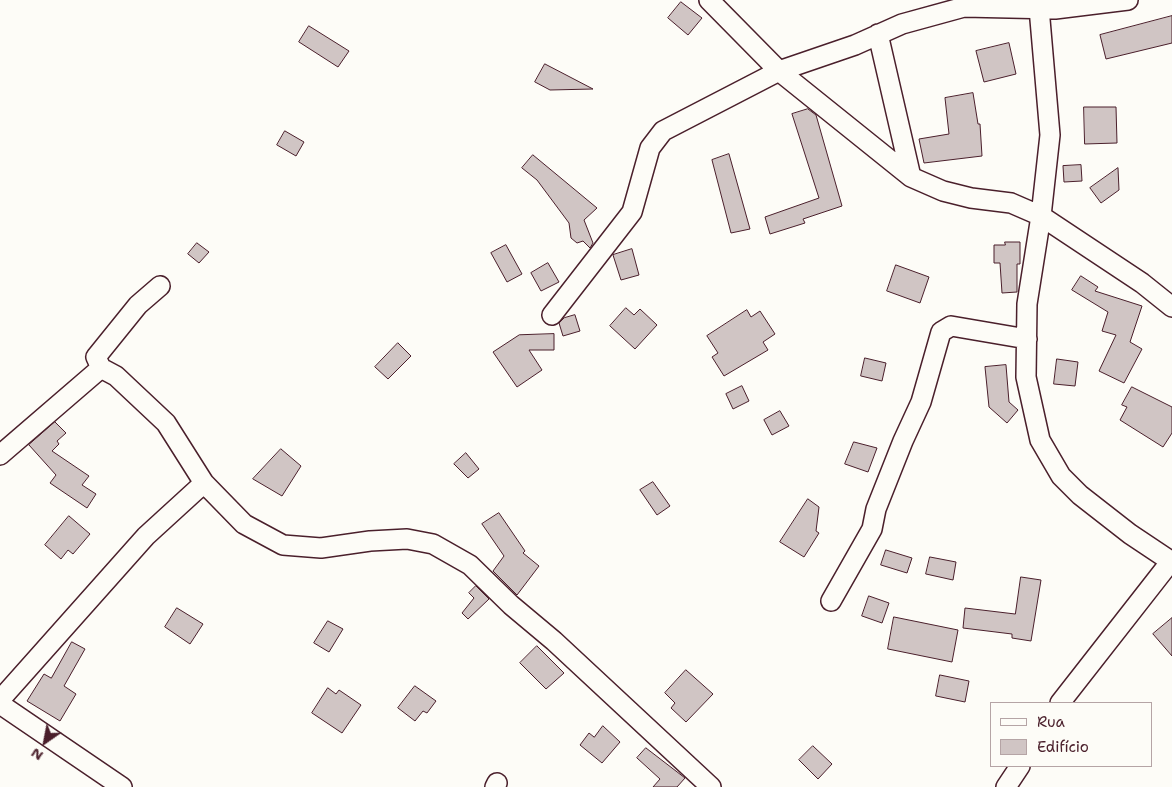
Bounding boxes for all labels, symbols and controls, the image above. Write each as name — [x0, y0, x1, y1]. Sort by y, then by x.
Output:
legend — [990, 702, 1152, 767]
text: Rua — [1037, 712, 1065, 732]
north arrow — [20, 717, 70, 767]
text: Edifício — [1037, 737, 1089, 757]
text: N — [27, 744, 46, 765]

